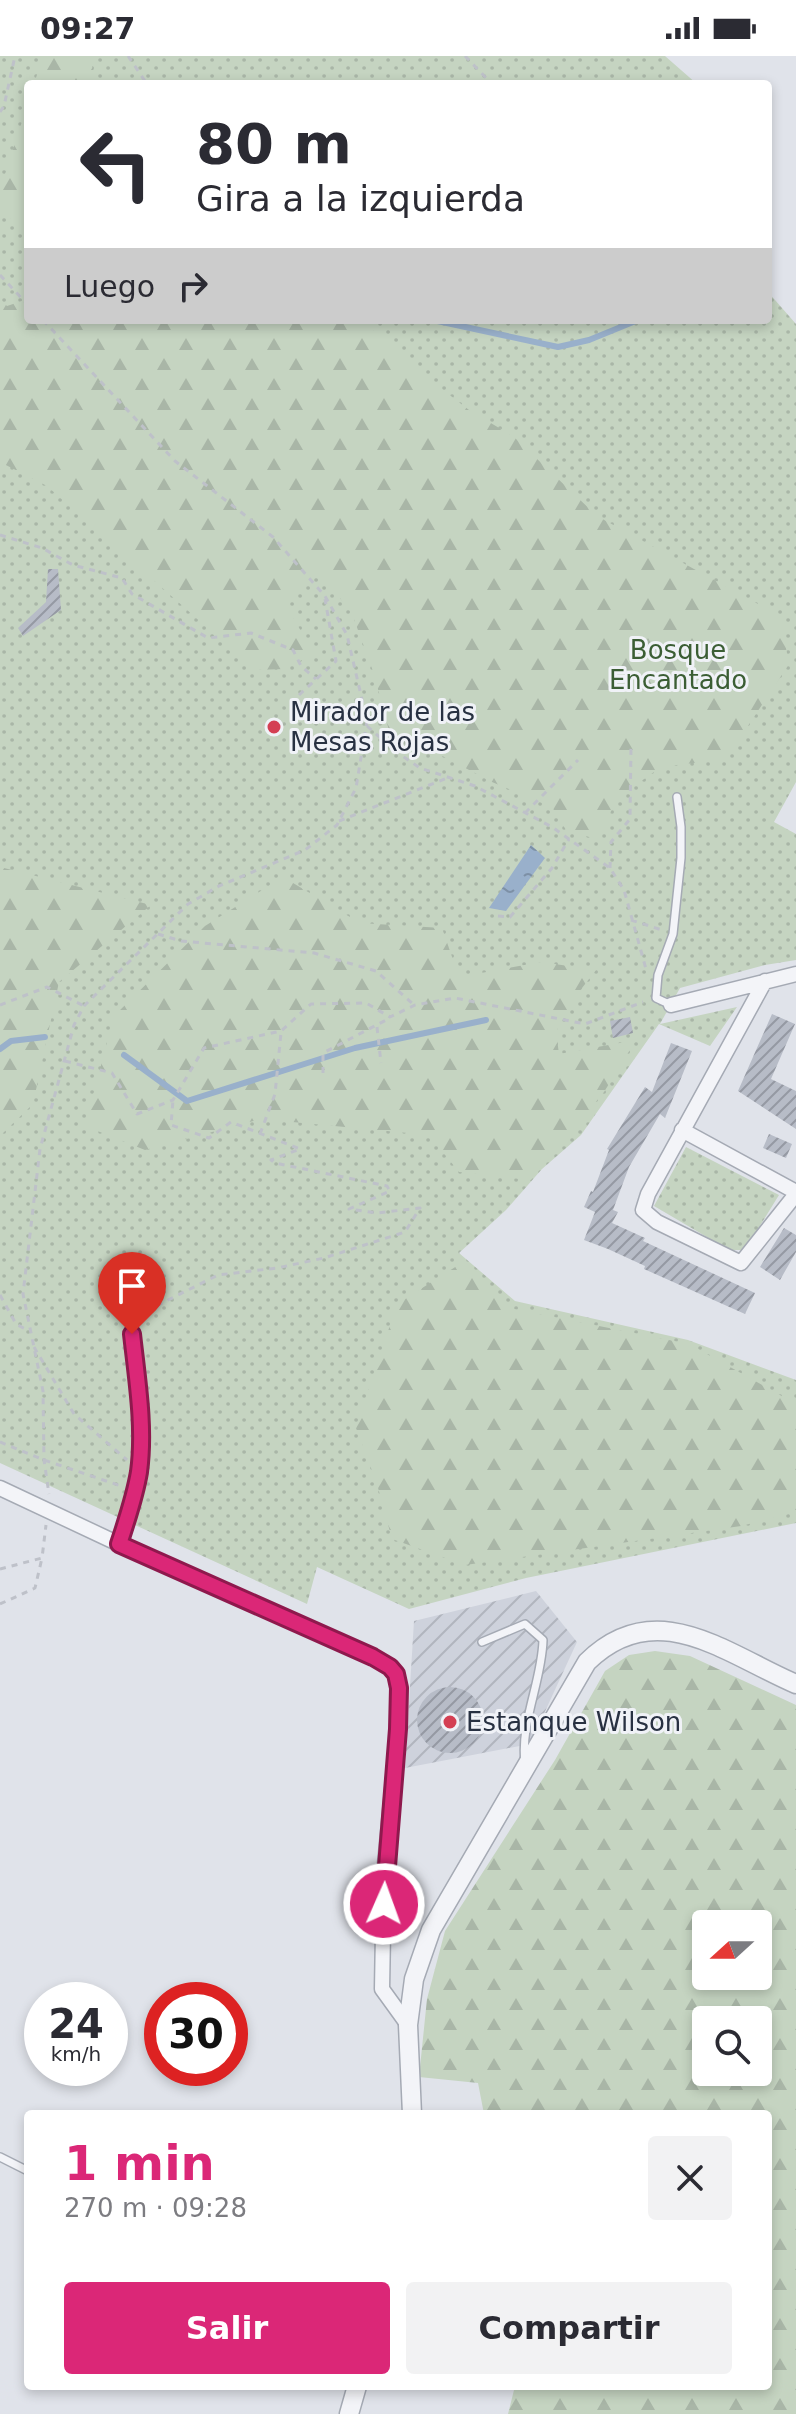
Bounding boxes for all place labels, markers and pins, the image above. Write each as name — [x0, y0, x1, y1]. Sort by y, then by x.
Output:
place label: Mirador de las Mesas Rojas — [290, 697, 475, 757]
marker: Mirador de las Mesas Rojas — [265, 718, 283, 736]
pin — [98, 1252, 166, 1334]
place label: Estanque Wilson — [466, 1707, 681, 1737]
marker: Estanque Wilson — [441, 1713, 459, 1731]

